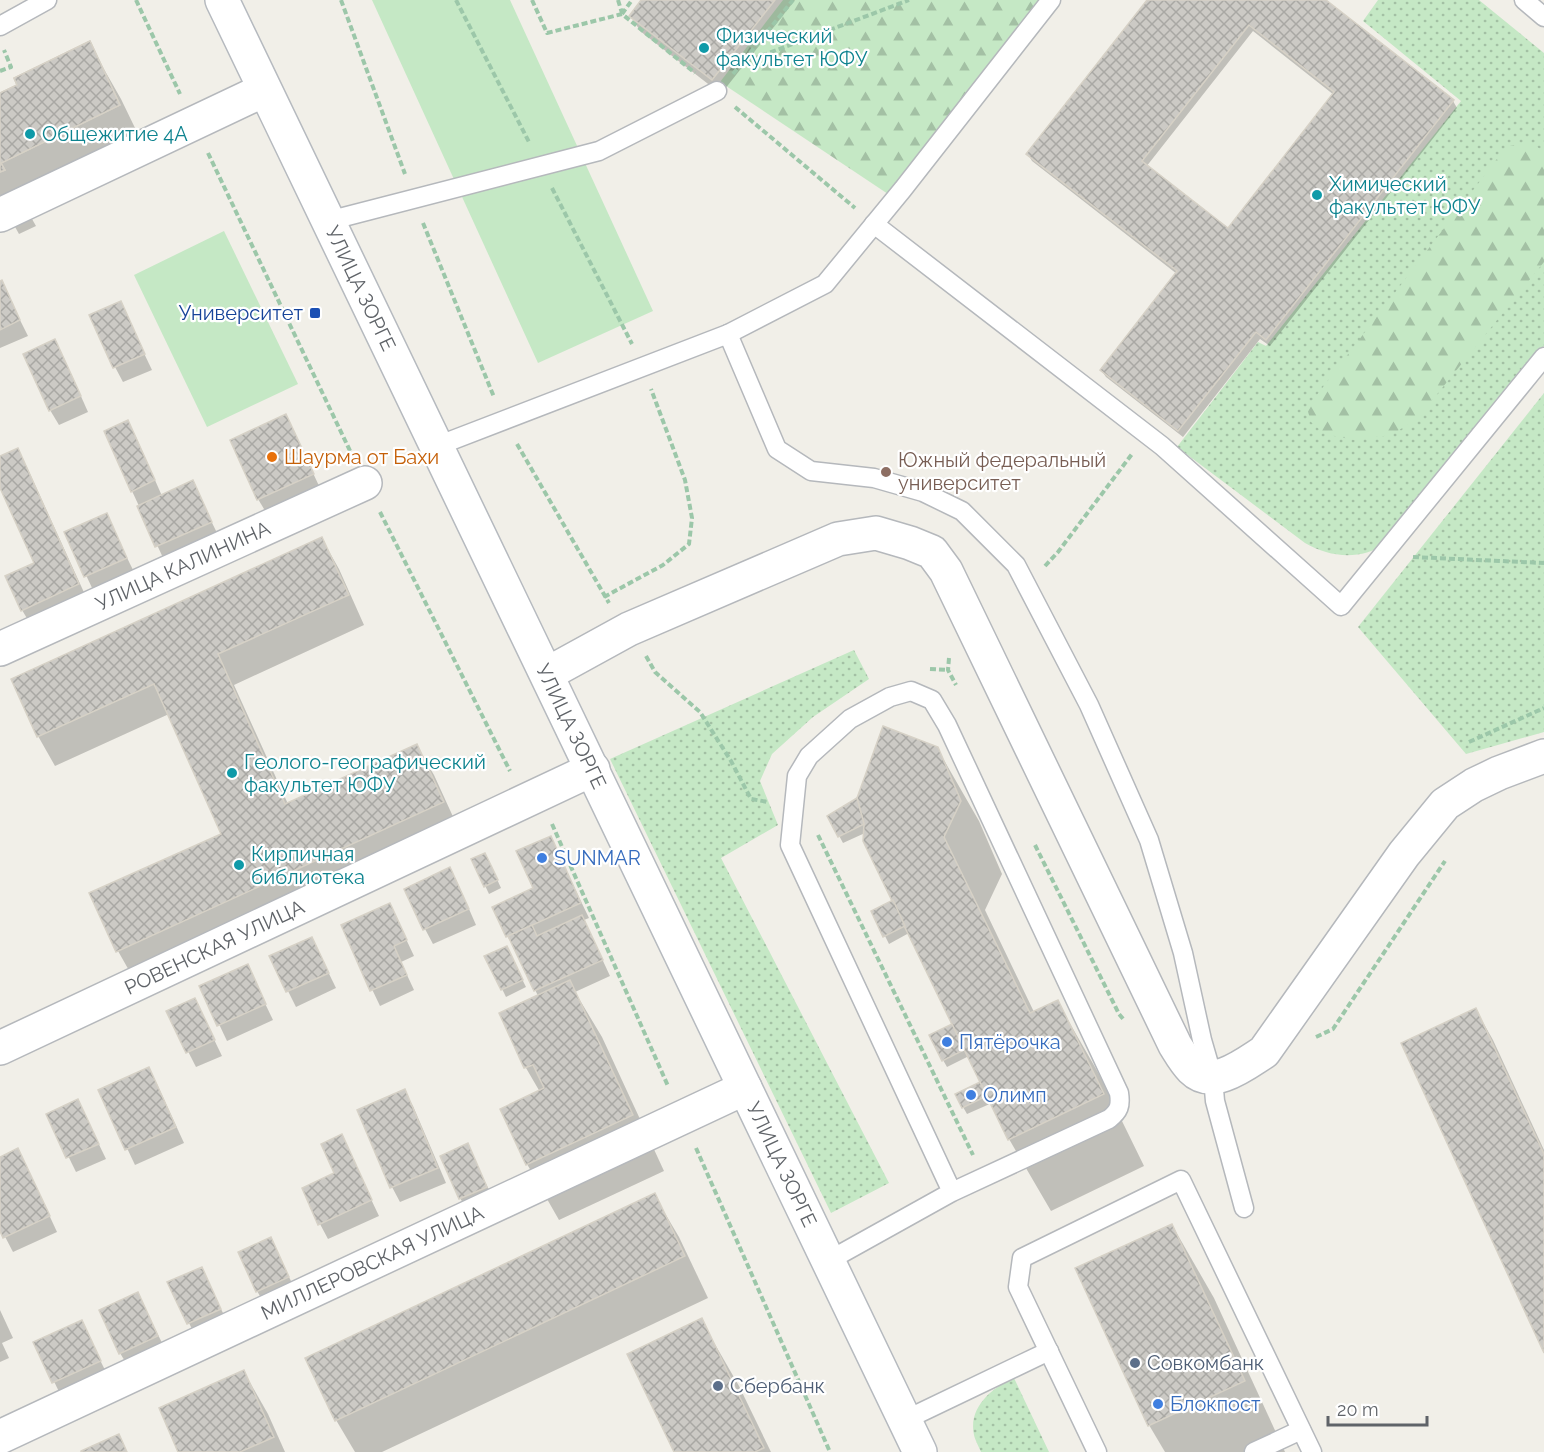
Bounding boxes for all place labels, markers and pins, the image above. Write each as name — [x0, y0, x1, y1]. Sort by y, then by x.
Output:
place label: Физический факультет ЮФУ — [716, 24, 868, 71]
marker: Физический факультет ЮФУ — [697, 41, 711, 55]
place label: Общежитие 4А — [42, 122, 188, 146]
marker: Общежитие 4А — [23, 127, 37, 141]
place label: Химический факультет ЮФУ — [1329, 172, 1481, 219]
marker: Химический факультет ЮФУ — [1310, 188, 1324, 202]
place label: Университет — [179, 301, 303, 325]
marker: Университет — [308, 306, 322, 320]
place label: Шаурма от Бахи — [284, 445, 439, 469]
place label: Южный федеральный университет — [898, 448, 1106, 495]
marker: Шаурма от Бахи — [265, 450, 279, 464]
marker: Южный федеральный университет — [879, 465, 893, 479]
place label: Геолого-географический факультет ЮФУ — [244, 750, 486, 797]
marker: Геолого-географический факультет ЮФУ — [225, 766, 239, 780]
place label: Кирпичная библиотека — [251, 842, 365, 889]
place label: SUNMAR — [554, 846, 641, 870]
marker: SUNMAR — [535, 851, 549, 865]
marker: Кирпичная библиотека — [232, 858, 246, 872]
place label: Пятёрочка — [959, 1030, 1061, 1054]
marker: Пятёрочка — [940, 1035, 954, 1049]
place label: Олимп — [983, 1083, 1047, 1107]
marker: Олимп — [964, 1088, 978, 1102]
place label: Совкомбанк — [1147, 1351, 1264, 1375]
marker: Совкомбанк — [1128, 1356, 1142, 1370]
place label: Сбербанк — [730, 1374, 825, 1398]
marker: Сбербанк — [711, 1379, 725, 1393]
place label: Блокпост — [1170, 1392, 1261, 1416]
marker: Блокпост — [1151, 1397, 1165, 1411]

